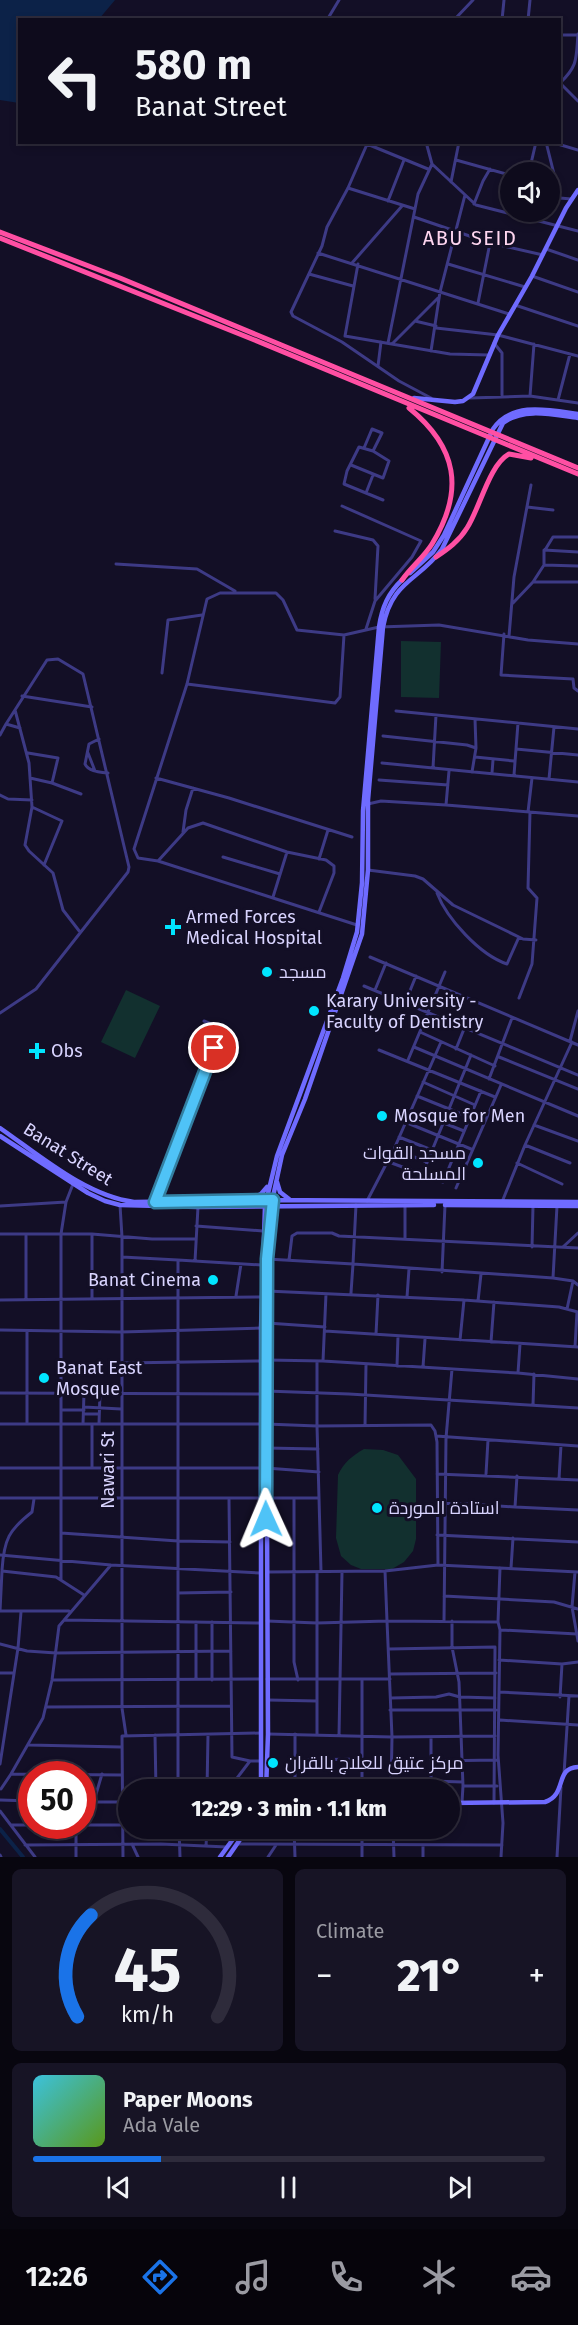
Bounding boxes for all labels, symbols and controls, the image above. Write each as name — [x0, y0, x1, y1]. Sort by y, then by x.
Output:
text: 580 m — [135, 40, 252, 90]
icon: left — [36, 42, 114, 120]
text: Banat Street — [135, 91, 287, 123]
map controls — [500, 162, 560, 222]
button: sound — [500, 162, 560, 222]
district label: ABU SEID — [423, 226, 517, 250]
place label: Armed Forces Medical Hospital — [186, 906, 322, 949]
marker: Armed Forces Medical Hospital — [164, 918, 182, 936]
place label: مسجد — [279, 961, 327, 983]
marker: مسجد — [260, 965, 274, 979]
place label: Karary University - Faculty of Dentistry — [326, 990, 483, 1033]
marker: Karary University - Faculty of Dentistry — [307, 1004, 321, 1018]
pin — [188, 1022, 239, 1073]
icon: arrive — [197, 1031, 230, 1064]
place label: Obs — [51, 1040, 83, 1062]
marker: Obs — [28, 1042, 46, 1060]
place label: Mosque for Men — [394, 1105, 525, 1127]
marker: Mosque for Men — [375, 1109, 389, 1123]
street label: Banat Street — [19, 1118, 117, 1190]
place label: مسجد القوات المسلحة — [363, 1142, 466, 1185]
marker: مسجد القوات المسلحة — [471, 1156, 485, 1170]
place label: Banat Cinema — [88, 1269, 201, 1291]
marker: Banat Cinema — [206, 1273, 220, 1287]
place label: Banat East Mosque — [56, 1357, 143, 1400]
marker: Banat East Mosque — [37, 1371, 51, 1385]
street label: Nawari St — [97, 1431, 119, 1509]
position arrow — [234, 1487, 298, 1551]
place label: استادة الموردة — [389, 1497, 500, 1519]
marker: استادة الموردة — [370, 1501, 384, 1515]
place label: مركز عتيق للعلاج بالقران — [285, 1752, 464, 1775]
marker: مركز عتيق للعلاج بالقران — [266, 1756, 280, 1770]
speed limit sign: 50 — [18, 1761, 96, 1839]
text: 12:29 · 3 min · 1.1 km — [191, 1795, 387, 1822]
text: Climate — [316, 1919, 384, 1943]
text: 45 — [113, 1933, 182, 2008]
text: 21° — [397, 1949, 464, 2003]
text: − — [316, 1956, 333, 1996]
text: + — [529, 1956, 545, 1996]
text: km/h — [121, 2002, 174, 2028]
text: Paper Moons — [123, 2086, 253, 2113]
text: Ada Vale — [123, 2113, 200, 2137]
icon: previous — [102, 2171, 135, 2204]
icon: pause — [272, 2171, 305, 2204]
icon: next — [443, 2171, 476, 2204]
icon: directions — [139, 2256, 181, 2298]
icon: music — [232, 2256, 274, 2298]
icon: phone — [325, 2256, 367, 2298]
icon: climate — [418, 2256, 460, 2298]
icon: car — [510, 2256, 552, 2298]
text: 12:26 — [25, 2261, 88, 2293]

